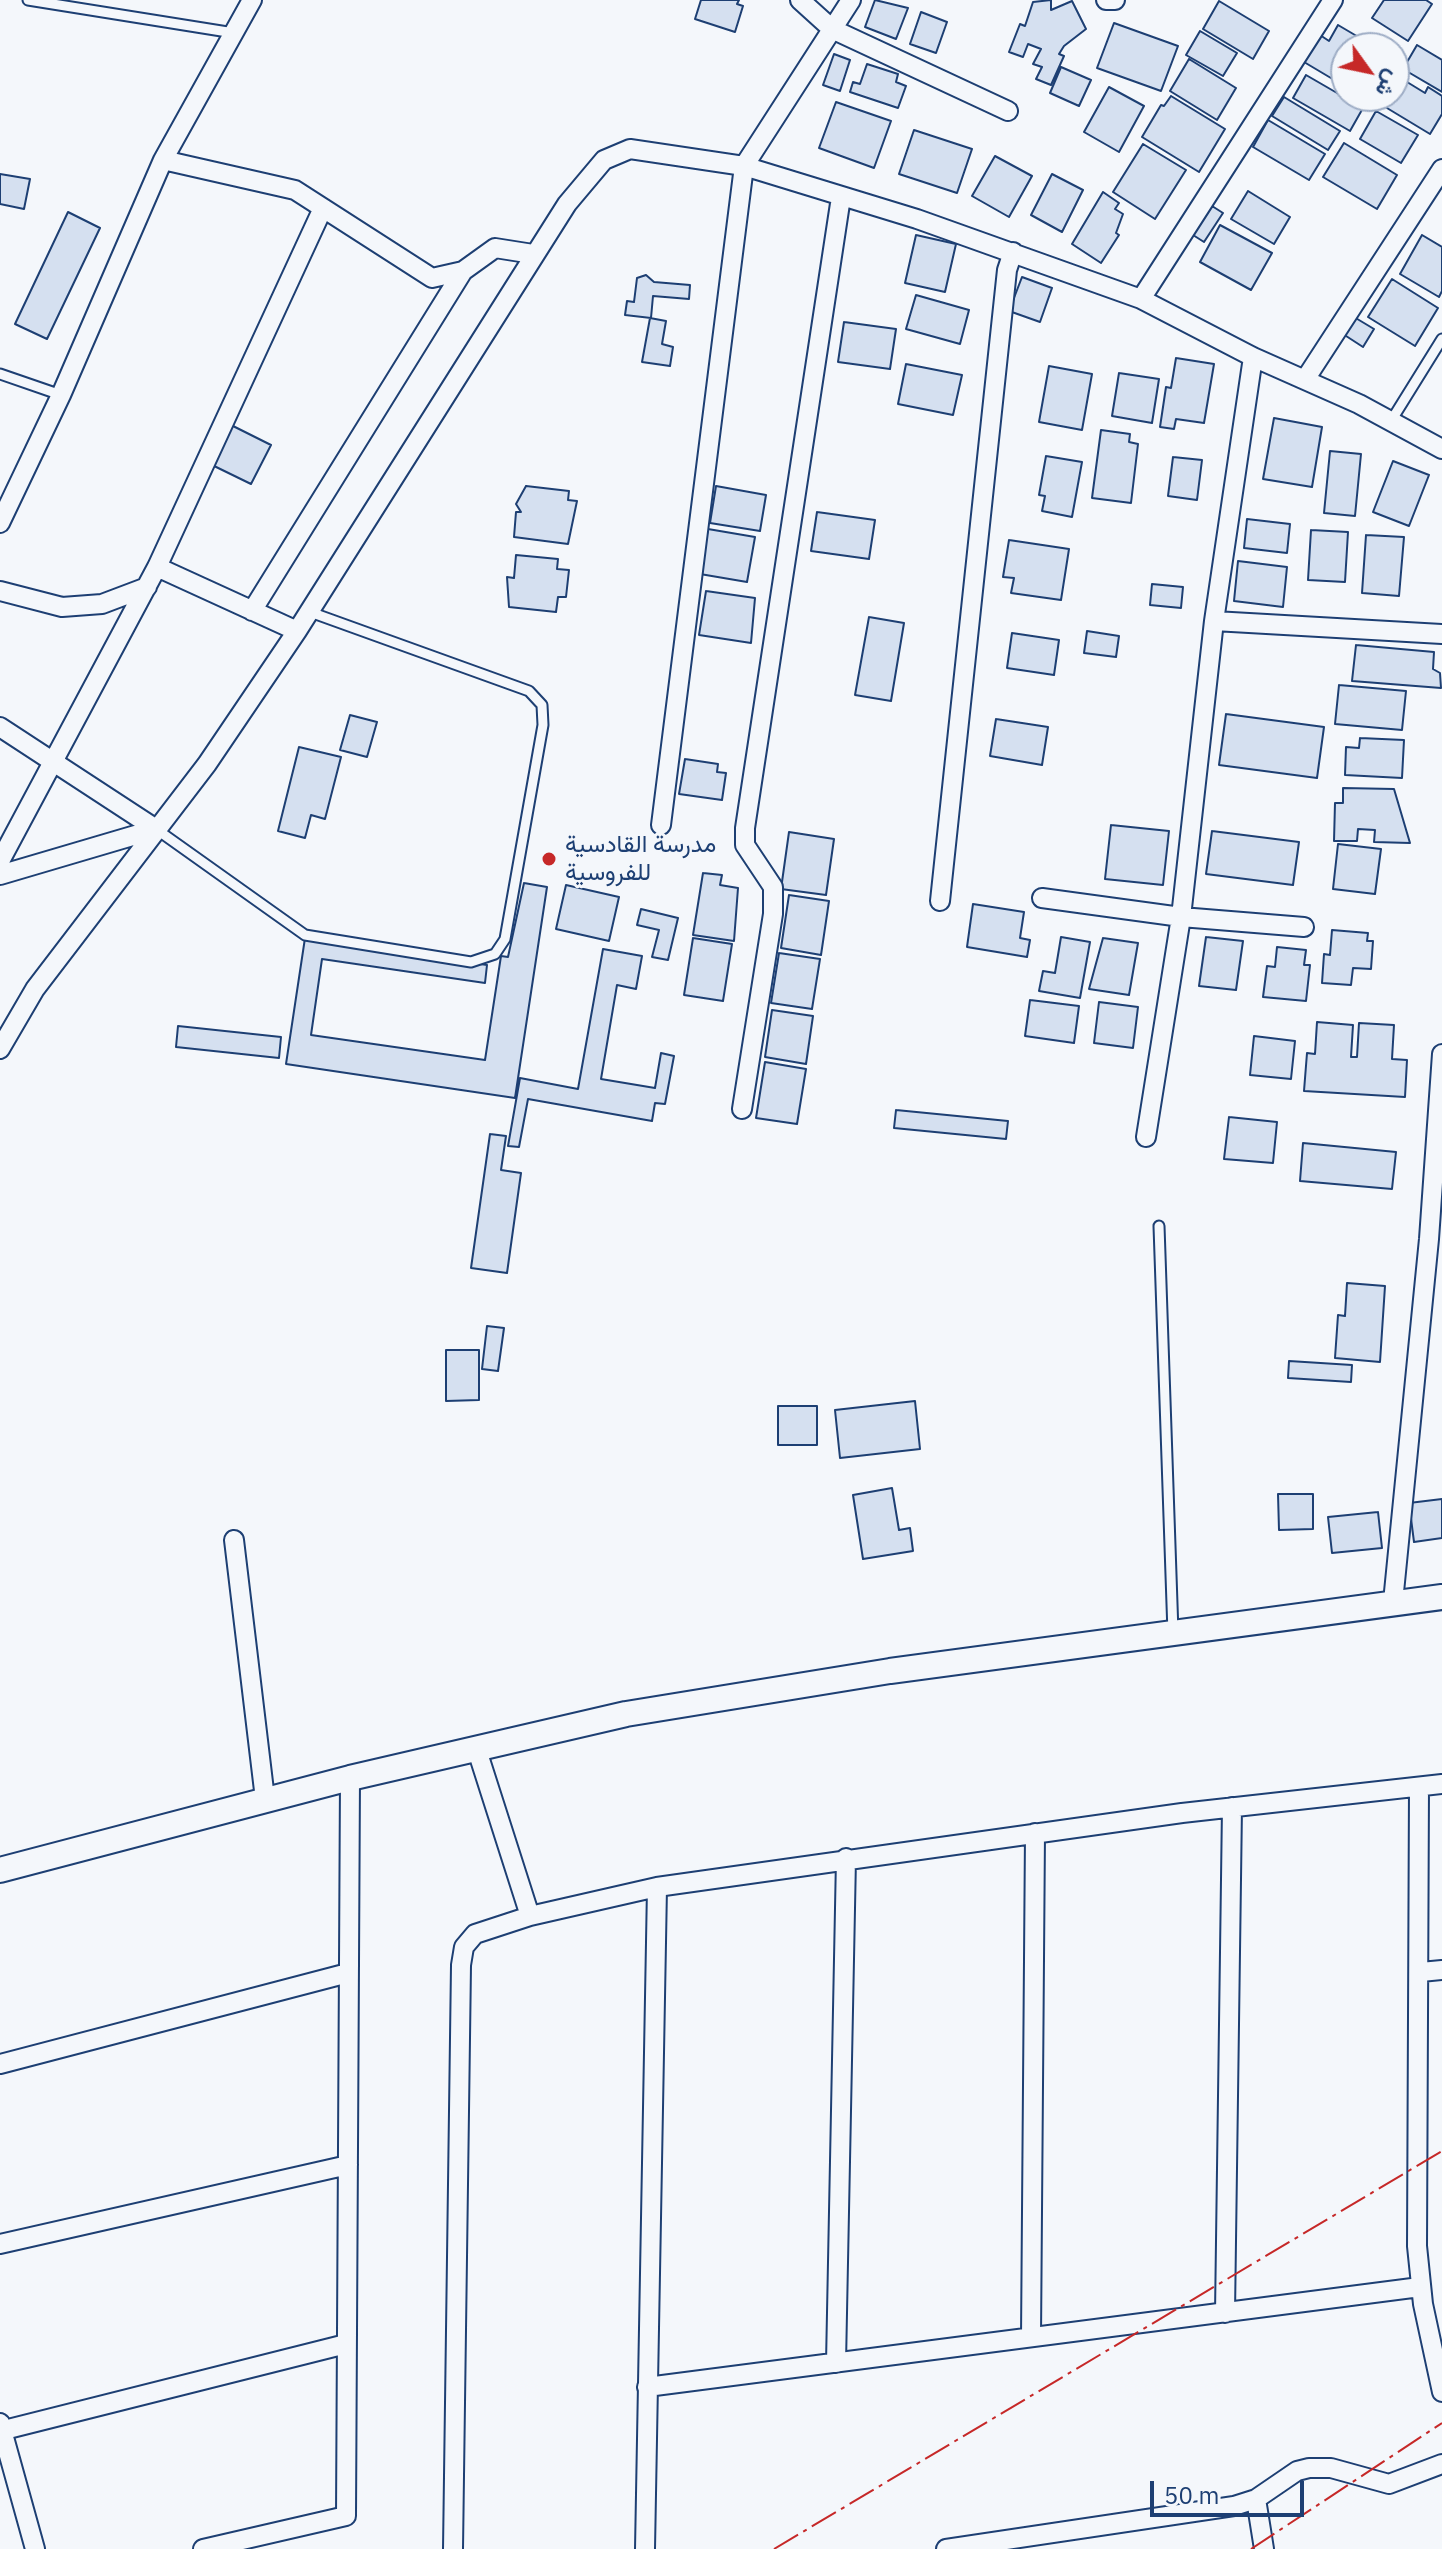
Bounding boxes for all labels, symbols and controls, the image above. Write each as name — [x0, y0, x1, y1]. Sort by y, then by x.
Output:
north arrow — [1330, 32, 1410, 112]
text: ش — [1370, 65, 1408, 103]
place label: مدرسة القادسية للفروسية — [565, 831, 716, 887]
marker: مدرسة القادسية للفروسية — [540, 850, 558, 868]
scale bar — [1154, 2465, 1308, 2515]
text: 50 m — [1164, 2479, 1219, 2511]

